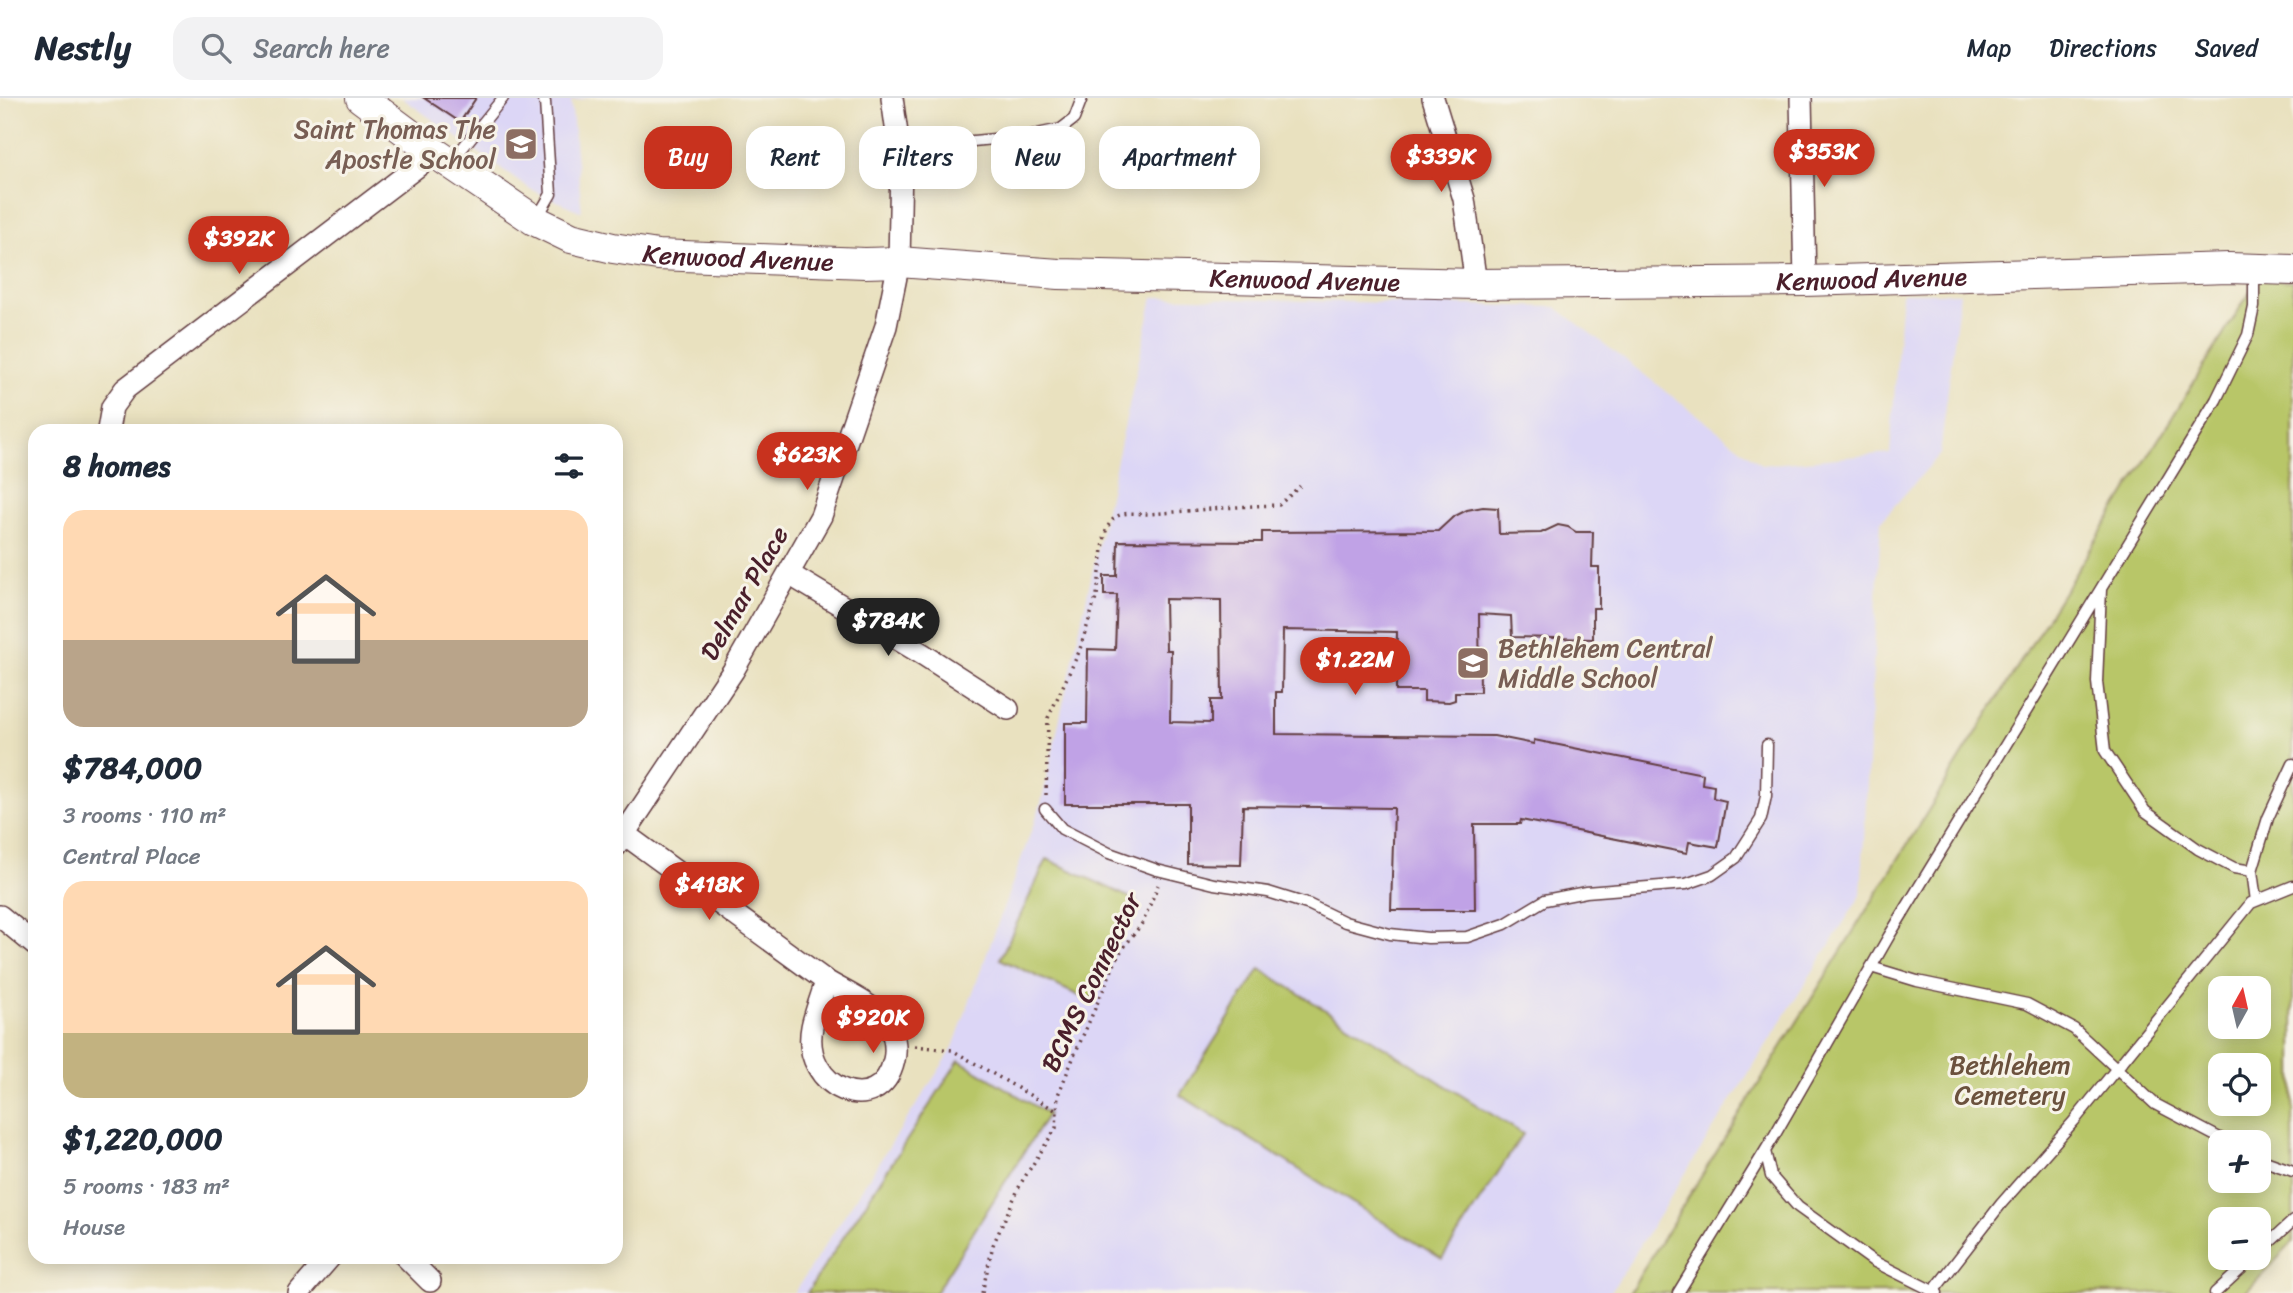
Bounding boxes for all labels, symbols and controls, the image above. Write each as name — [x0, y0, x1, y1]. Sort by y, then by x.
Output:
search box — [173, 17, 663, 80]
text: Nestly — [35, 19, 131, 77]
text: Search here — [253, 25, 390, 71]
text: Map — [1967, 27, 2011, 69]
text: Directions — [2049, 27, 2157, 69]
text: Saved — [2195, 27, 2258, 69]
icon: search — [197, 29, 235, 67]
place label: Saint Thomas The Apostle School — [294, 106, 497, 182]
school or university icon: Saint Thomas The Apostle School — [502, 125, 540, 163]
chip: Buy — [644, 126, 732, 189]
chip: Rent — [746, 126, 845, 189]
chip: Filters — [859, 126, 977, 189]
chip: New — [991, 126, 1085, 189]
chip: Apartment — [1099, 126, 1260, 189]
pin: $353K — [1775, 130, 1873, 189]
text: $353K — [1790, 131, 1858, 172]
pin: $339K — [1392, 134, 1490, 194]
text: $339K — [1407, 136, 1475, 177]
pin: $392K — [190, 216, 288, 276]
text: $392K — [204, 218, 274, 259]
street label: Kenwood Avenue — [640, 230, 835, 285]
street label: Kenwood Avenue — [1776, 253, 1968, 304]
street label: Kenwood Avenue — [1209, 255, 1401, 305]
pin: $623K — [758, 432, 856, 492]
text: $623K — [773, 434, 841, 475]
text: 8 homes — [63, 439, 171, 493]
icon: filters — [550, 447, 588, 485]
street label: Delmar Place — [687, 517, 801, 669]
icon: home — [263, 556, 389, 682]
pin: $784K — [839, 598, 937, 658]
text: $784K — [853, 600, 923, 641]
place label: Bethlehem Central Middle School — [1498, 625, 1713, 701]
pin: $1.22M — [1298, 638, 1412, 697]
text: $1.22M — [1316, 639, 1394, 680]
school or university icon: Bethlehem Central Middle School — [1454, 644, 1492, 682]
text: $784,000 — [63, 741, 202, 795]
text: 3 rooms · 110 m² — [63, 795, 227, 836]
text: Central Place — [63, 836, 201, 877]
pin: $418K — [660, 862, 758, 922]
text: $418K — [675, 864, 743, 905]
street label: BCMS Connector — [1027, 883, 1155, 1080]
icon: home — [263, 927, 389, 1053]
north arrow — [2208, 976, 2272, 1040]
map controls — [2208, 976, 2271, 1270]
pin: $920K — [824, 996, 922, 1055]
text: $920K — [837, 997, 909, 1038]
park label: Bethlehem Cemetery — [1949, 1042, 2071, 1118]
button: locate — [2208, 1053, 2271, 1116]
text: $1,220,000 — [63, 1112, 223, 1166]
button: + — [2208, 1130, 2271, 1193]
text: 5 rooms · 183 m² — [63, 1166, 230, 1207]
text: House — [63, 1207, 125, 1248]
button: − — [2208, 1207, 2271, 1270]

